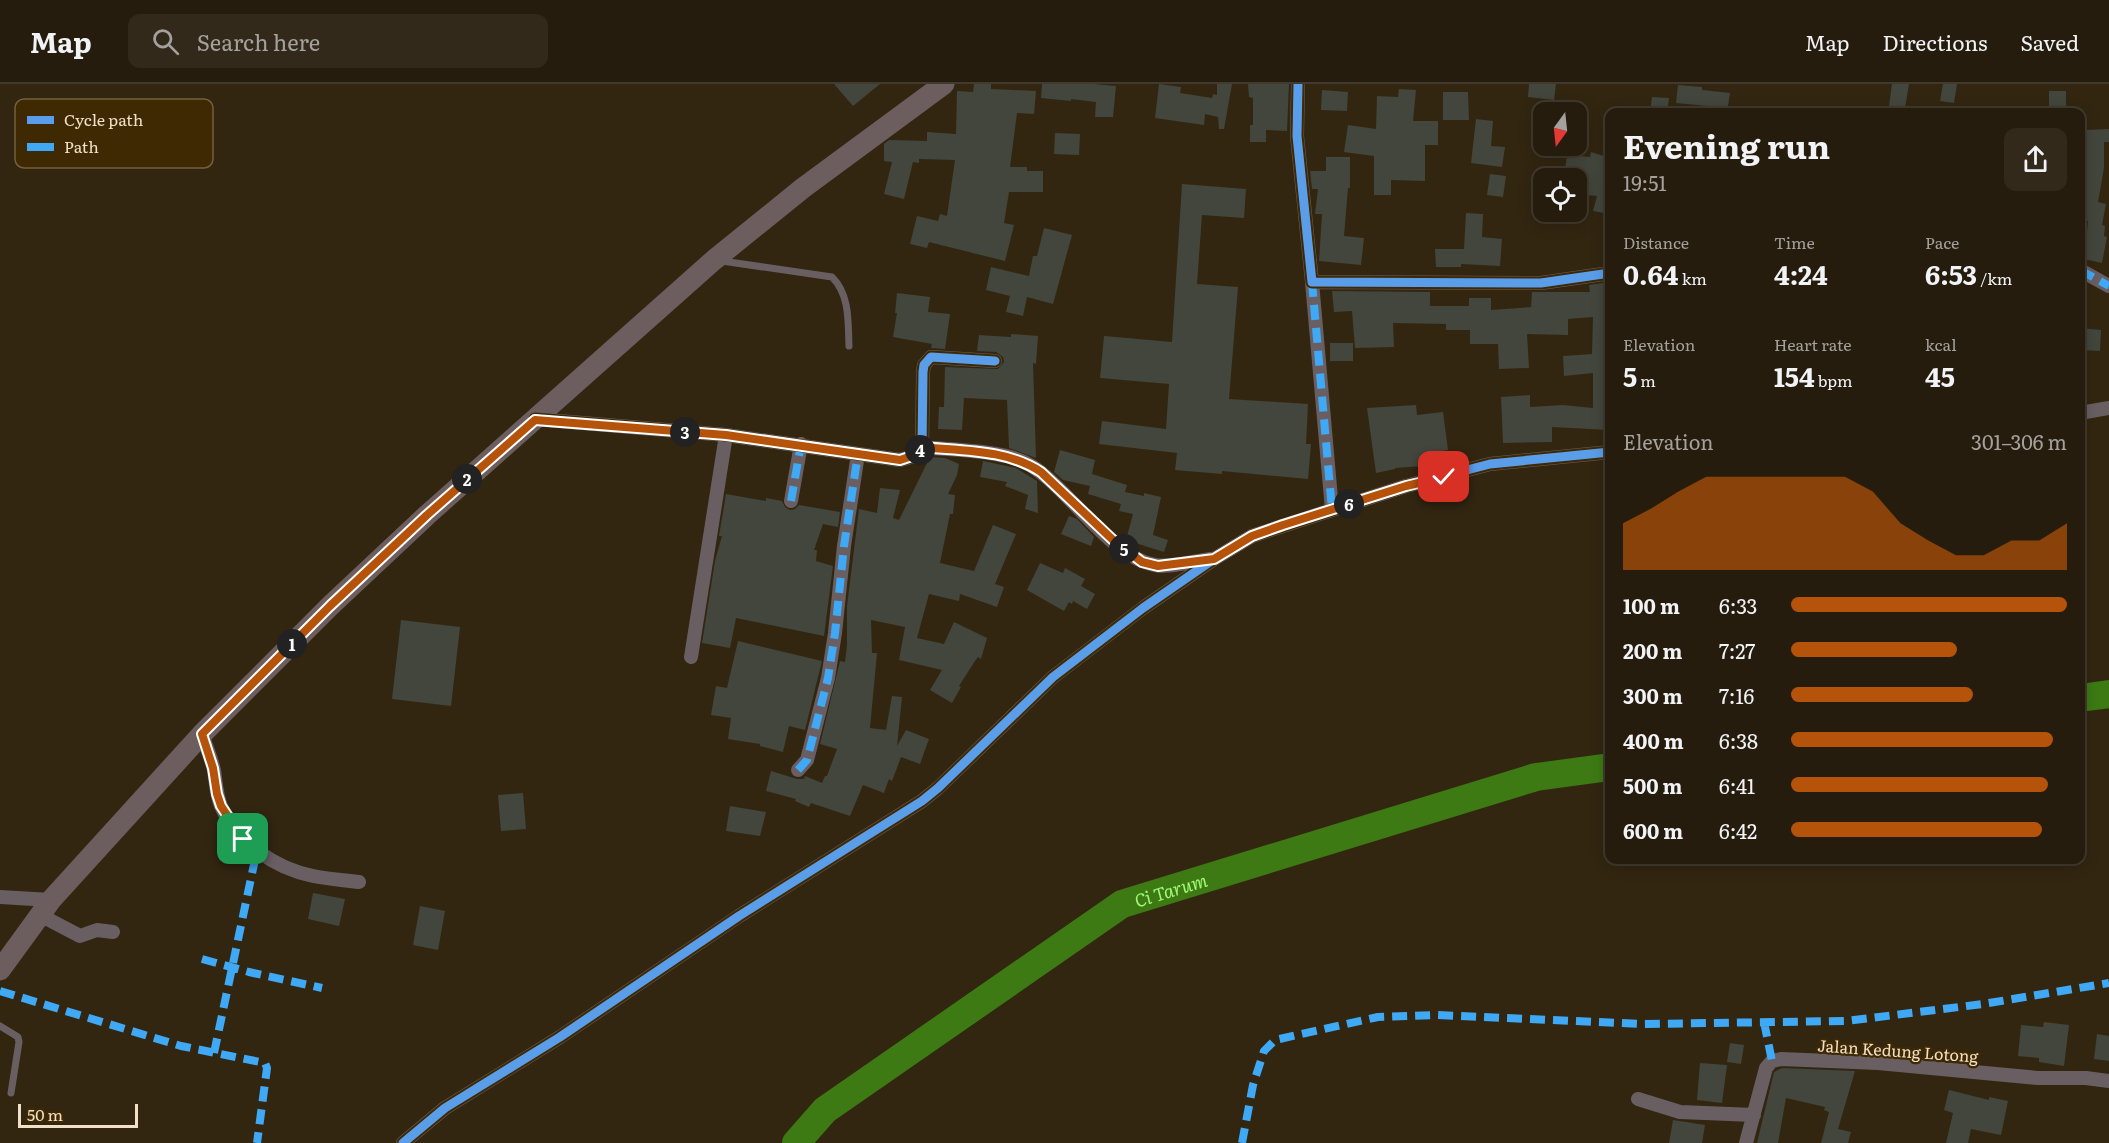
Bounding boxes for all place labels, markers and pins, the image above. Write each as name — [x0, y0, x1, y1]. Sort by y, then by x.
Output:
pin: 3 — [670, 417, 700, 447]
pin: 4 — [905, 435, 935, 465]
pin — [1418, 451, 1469, 502]
pin: 2 — [452, 464, 482, 494]
pin: 6 — [1334, 489, 1364, 519]
pin: 5 — [1109, 534, 1139, 564]
pin: 1 — [277, 629, 307, 659]
pin — [217, 813, 268, 864]

